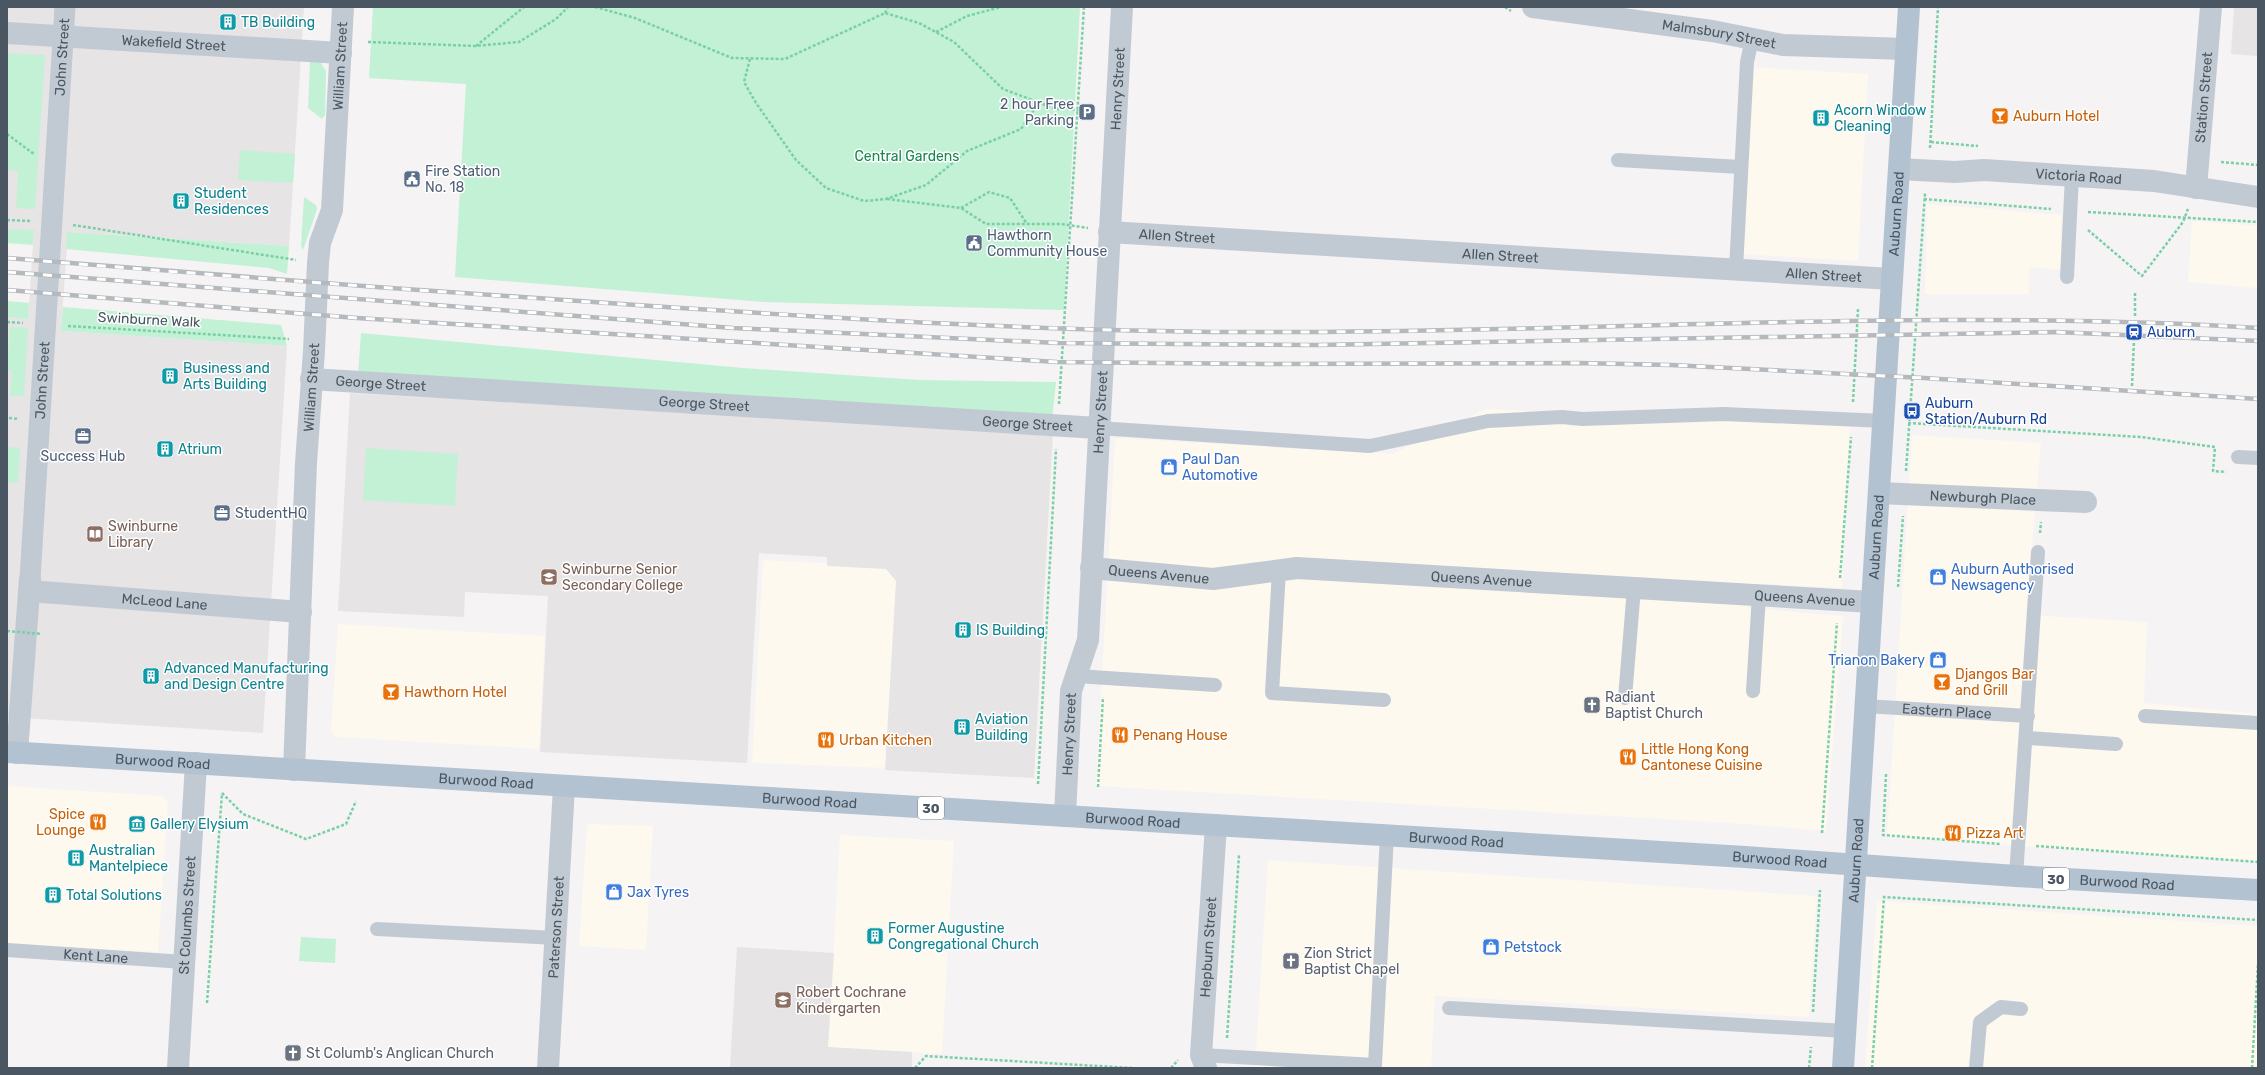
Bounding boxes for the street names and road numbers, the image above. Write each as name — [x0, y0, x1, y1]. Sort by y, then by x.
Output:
street label: Malmsbury Street — [1661, 16, 1778, 52]
street label: John Street — [51, 17, 73, 96]
street label: William Street — [329, 21, 351, 111]
street label: Wakefield Street — [121, 31, 227, 55]
street label: Henry Street — [1107, 46, 1128, 131]
street label: Station Street — [2191, 51, 2216, 143]
street label: Victoria Road — [2035, 165, 2123, 187]
street label: Auburn Road — [1885, 171, 1907, 257]
street label: Allen Street — [1138, 225, 1216, 247]
street label: Allen Street — [1462, 245, 1539, 266]
street label: Allen Street — [1785, 264, 1863, 286]
street label: Swinburne Walk — [97, 309, 201, 331]
street label: John Street — [31, 340, 53, 420]
street label: William Street — [300, 342, 323, 432]
street label: Henry Street — [1090, 370, 1111, 454]
street label: George Street — [335, 372, 427, 395]
street label: George Street — [658, 392, 751, 415]
street label: George Street — [982, 412, 1074, 435]
street label: Newburgh Place — [1929, 487, 2037, 508]
street label: Auburn Road — [1865, 494, 1887, 580]
street label: Queens Avenue — [1107, 561, 1210, 587]
street label: Queens Avenue — [1430, 567, 1533, 590]
street label: Queens Avenue — [1754, 587, 1856, 610]
street label: McLeod Lane — [121, 590, 208, 613]
street label: Henry Street — [1058, 692, 1079, 776]
street label: Eastern Place — [1902, 700, 1992, 722]
street label: Burwood Road — [115, 750, 211, 773]
street label: Burwood Road — [438, 770, 534, 792]
street label: Burwood Road — [761, 789, 858, 812]
road number: 30 — [918, 797, 944, 819]
street label: Burwood Road — [1085, 809, 1181, 831]
street label: Auburn Road — [1845, 817, 1867, 903]
street label: Burwood Road — [1408, 828, 1504, 851]
street label: Burwood Road — [1732, 848, 1828, 871]
street label: St Columbs Street — [175, 855, 199, 975]
road number: 30 — [2043, 868, 2069, 890]
street label: Burwood Road — [2079, 871, 2175, 894]
street label: Paterson Street — [545, 875, 567, 979]
street label: Hepburn Street — [1196, 896, 1220, 998]
street label: Kent Lane — [63, 945, 129, 967]

